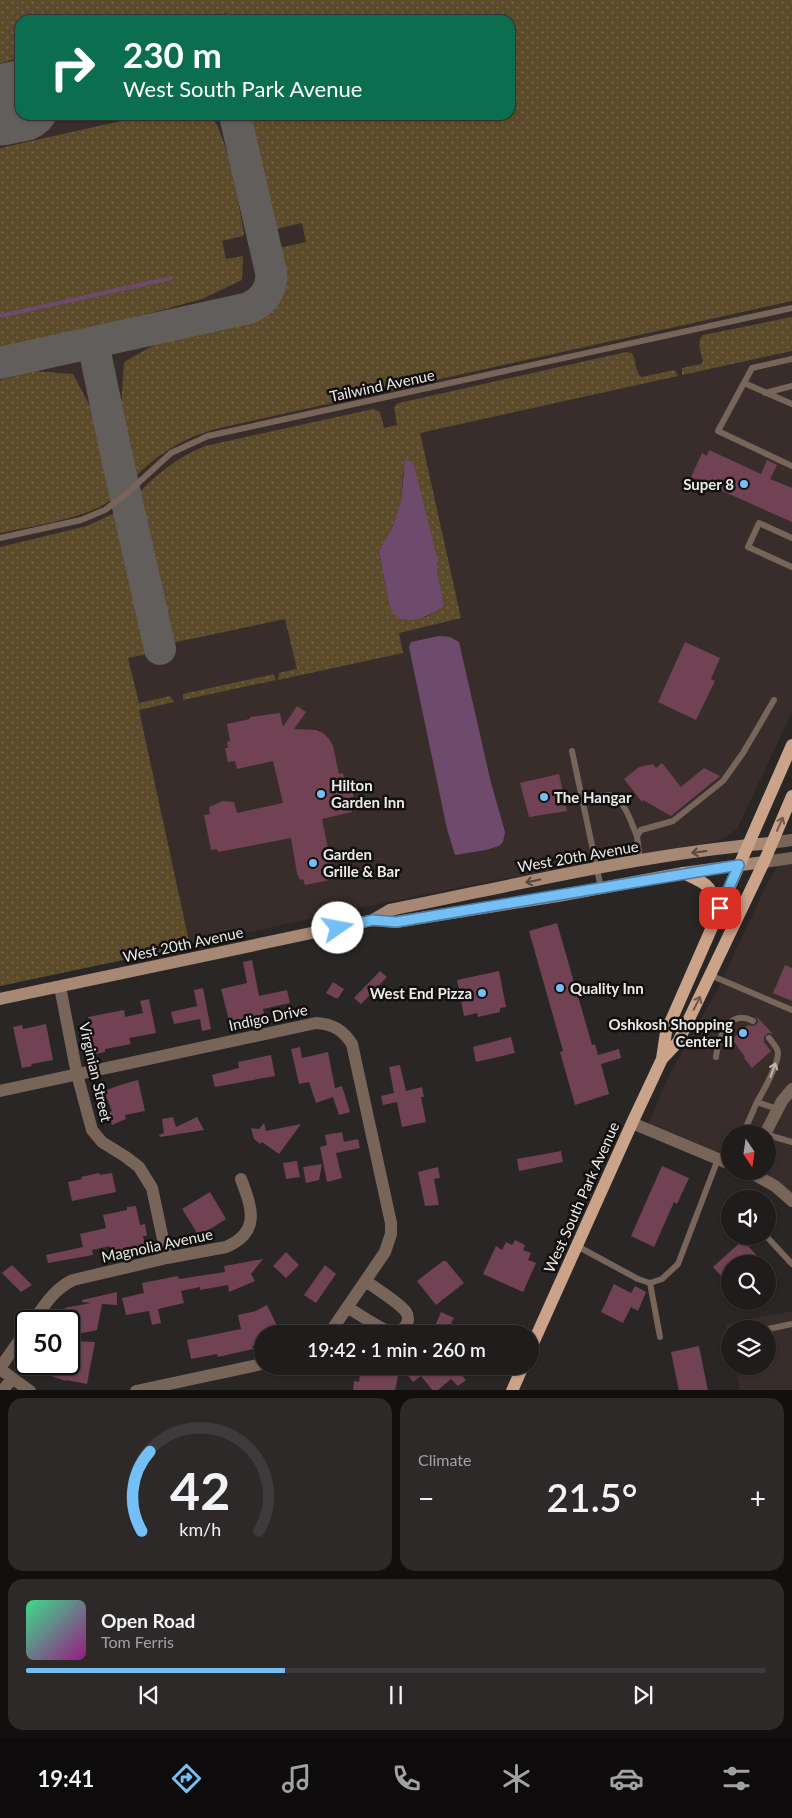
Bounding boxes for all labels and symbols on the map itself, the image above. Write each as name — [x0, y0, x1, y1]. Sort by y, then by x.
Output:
street label: Tailwind Avenue — [328, 365, 436, 405]
place label: Super 8 — [683, 475, 734, 493]
marker: Super 8 — [738, 478, 750, 490]
place label: Hilton Garden Inn — [331, 776, 405, 811]
marker: Hilton Garden Inn — [315, 788, 327, 800]
place label: The Hangar — [554, 788, 632, 806]
marker: The Hangar — [538, 791, 550, 803]
one-way arrow — [775, 817, 785, 832]
street label: West 20th Avenue — [516, 836, 640, 875]
place label: Garden Grille & Bar — [323, 845, 400, 880]
one-way arrow — [691, 847, 707, 857]
marker: Garden Grille & Bar — [307, 857, 319, 869]
one-way arrow — [525, 876, 541, 886]
pin — [699, 887, 741, 929]
position arrow — [311, 901, 363, 953]
street label: West 20th Avenue — [121, 922, 245, 966]
place label: Quality Inn — [570, 979, 644, 997]
marker: Quality Inn — [554, 982, 566, 994]
place label: West End Pizza — [370, 984, 472, 1002]
marker: West End Pizza — [476, 987, 488, 999]
one-way arrow — [693, 996, 702, 1011]
street label: Indigo Drive — [227, 1000, 309, 1034]
place label: Oshkosh Shopping Center II — [609, 1015, 733, 1050]
street label: Virginian Street — [76, 1020, 116, 1124]
marker: Oshkosh Shopping Center II — [737, 1027, 749, 1039]
one-way arrow — [769, 1063, 778, 1078]
street label: West South Park Avenue — [540, 1119, 622, 1275]
north arrow — [721, 1125, 776, 1180]
street label: Magnolia Avenue — [100, 1224, 214, 1266]
speed limit sign: 50 — [15, 1310, 80, 1375]

